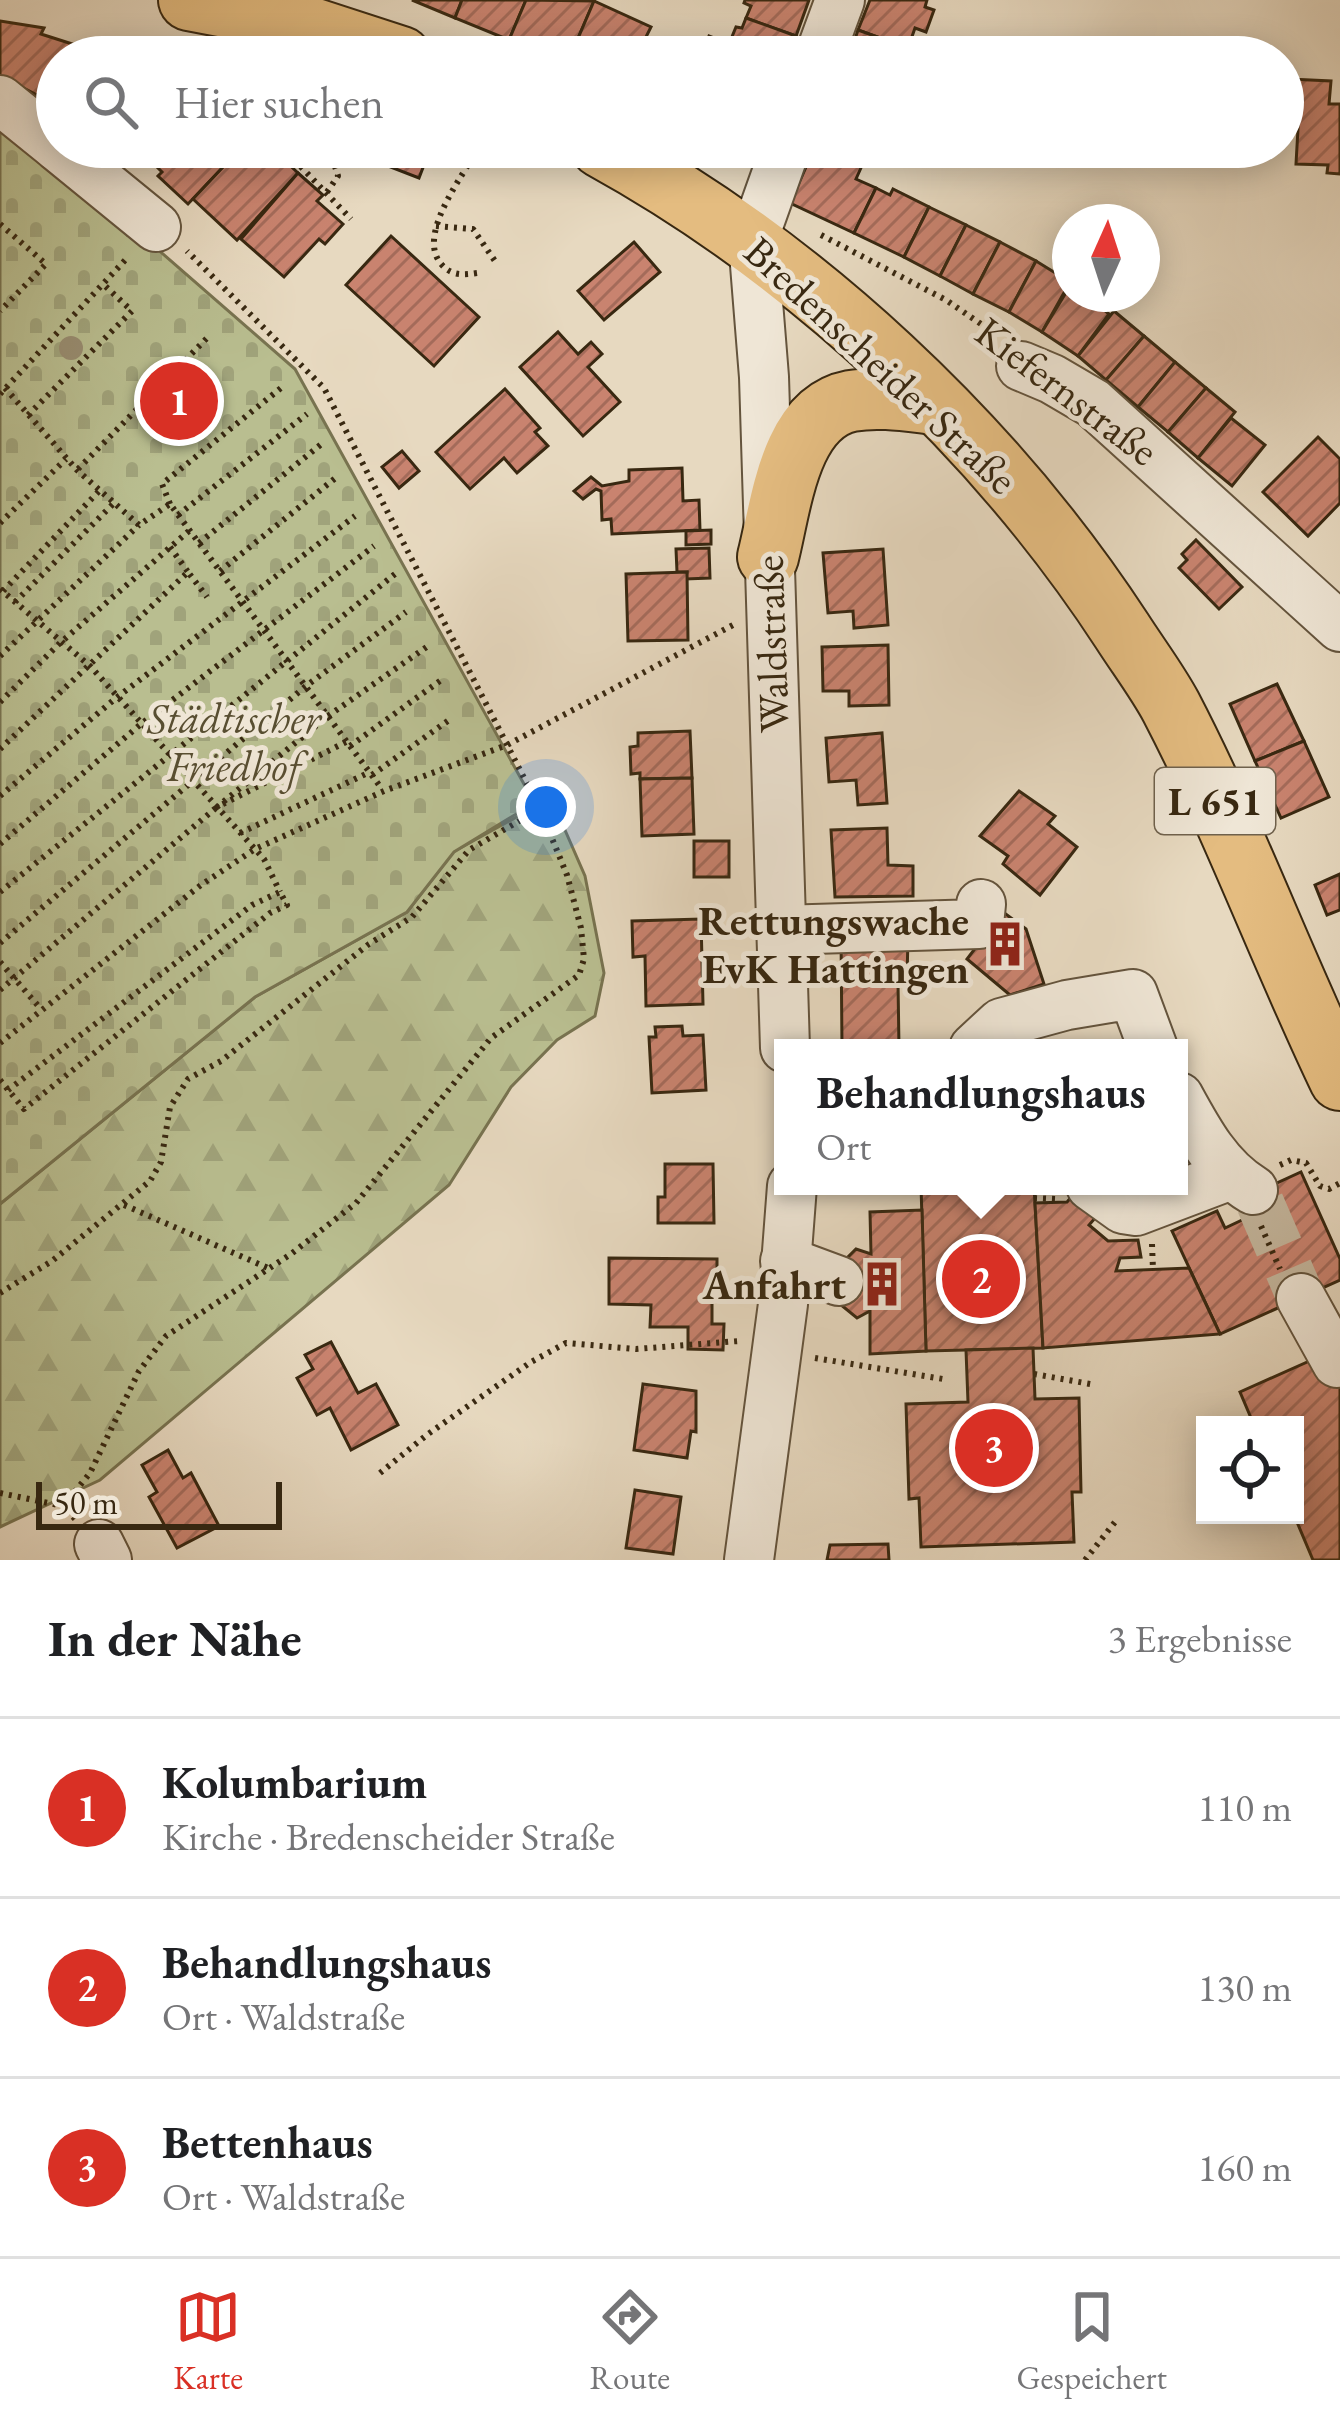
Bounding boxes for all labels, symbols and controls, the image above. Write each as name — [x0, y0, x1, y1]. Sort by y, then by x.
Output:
search box — [36, 36, 1304, 168]
icon: search — [78, 69, 144, 135]
text: Hier suchen — [174, 73, 384, 131]
north arrow — [1052, 204, 1160, 312]
street label: Bredenscheider Straße — [733, 224, 1029, 506]
street label: Kiefernstraße — [964, 304, 1170, 478]
pin: 1 — [140, 356, 218, 446]
street label: Waldstraße — [740, 554, 802, 734]
park label: Städtischer Friedhof — [146, 691, 323, 794]
road number: L 651 — [1155, 768, 1275, 834]
your location — [516, 777, 576, 837]
place label: Rettungswache EvK Hattingen — [698, 893, 969, 996]
building icon: Rettungswache EvK Hattingen — [980, 919, 1030, 969]
popup — [774, 1039, 1188, 1195]
text: Behandlungshaus — [816, 1063, 1146, 1121]
text: Ort — [816, 1121, 871, 1172]
pin: 2 — [942, 1234, 1020, 1324]
place label: Anfahrt — [702, 1257, 846, 1312]
building icon: Anfahrt — [857, 1259, 907, 1309]
pin: 3 — [955, 1403, 1033, 1493]
map controls — [1196, 1416, 1304, 1524]
button: locate — [1196, 1416, 1304, 1524]
scale bar — [36, 1476, 282, 1529]
text: 50 m — [54, 1481, 118, 1524]
text: In der Nähe — [48, 1605, 302, 1671]
text: 3 Ergebnisse — [1108, 1613, 1292, 1664]
text: Kolumbarium — [162, 1753, 427, 1811]
text: 1 — [77, 1782, 97, 1833]
text: 110 m — [1198, 1782, 1292, 1833]
text: Kirche · Bredenscheider Straße — [162, 1811, 615, 1862]
text: Behandlungshaus — [162, 1933, 491, 1991]
text: 2 — [77, 1962, 97, 2013]
text: 130 m — [1198, 1962, 1292, 2013]
text: Ort · Waldstraße — [162, 1991, 405, 2042]
text: Bettenhaus — [162, 2113, 373, 2171]
text: 3 — [77, 2142, 97, 2193]
text: 160 m — [1198, 2142, 1292, 2193]
text: Ort · Waldstraße — [162, 2171, 405, 2222]
tab: Karte — [173, 2284, 243, 2399]
tab: Route — [590, 2284, 670, 2399]
tab: Gespeichert — [1016, 2284, 1167, 2399]

